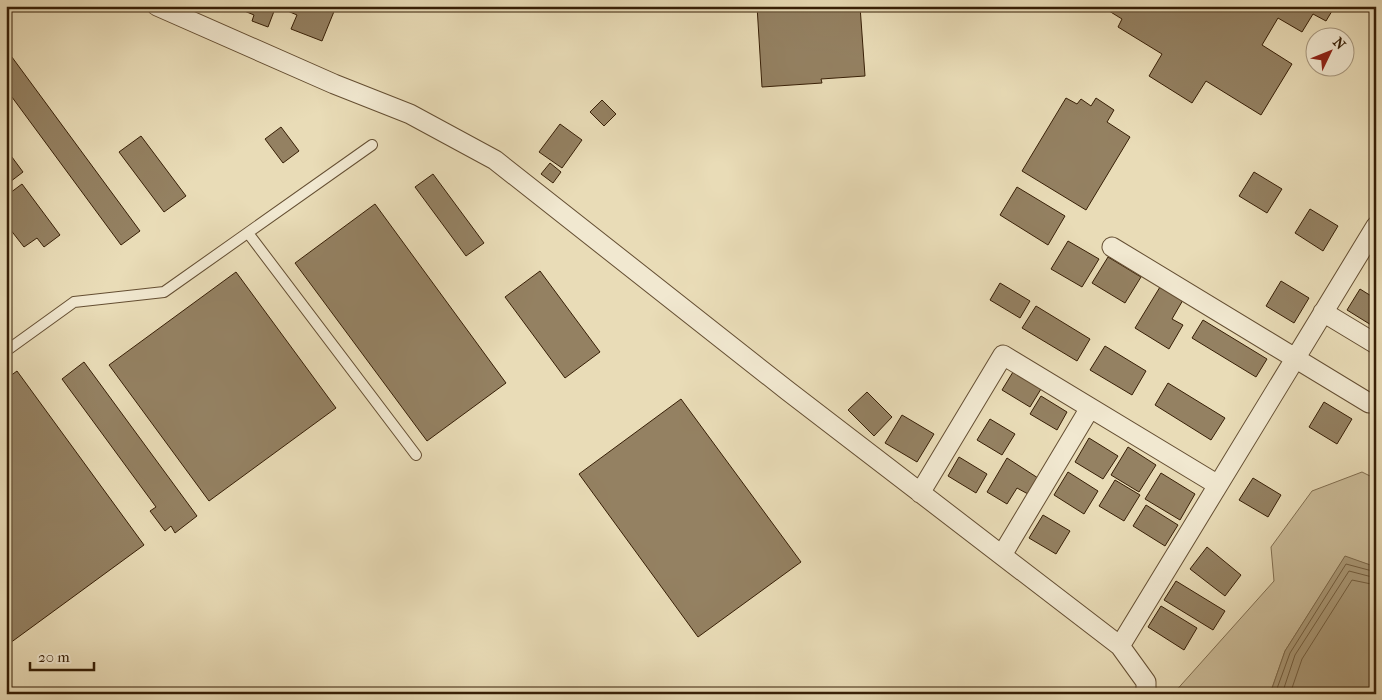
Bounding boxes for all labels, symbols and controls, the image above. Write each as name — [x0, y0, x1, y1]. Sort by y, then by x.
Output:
north arrow — [1304, 28, 1354, 78]
text: N — [1329, 34, 1349, 53]
scale bar — [30, 640, 94, 672]
text: 20 m — [38, 648, 70, 666]

